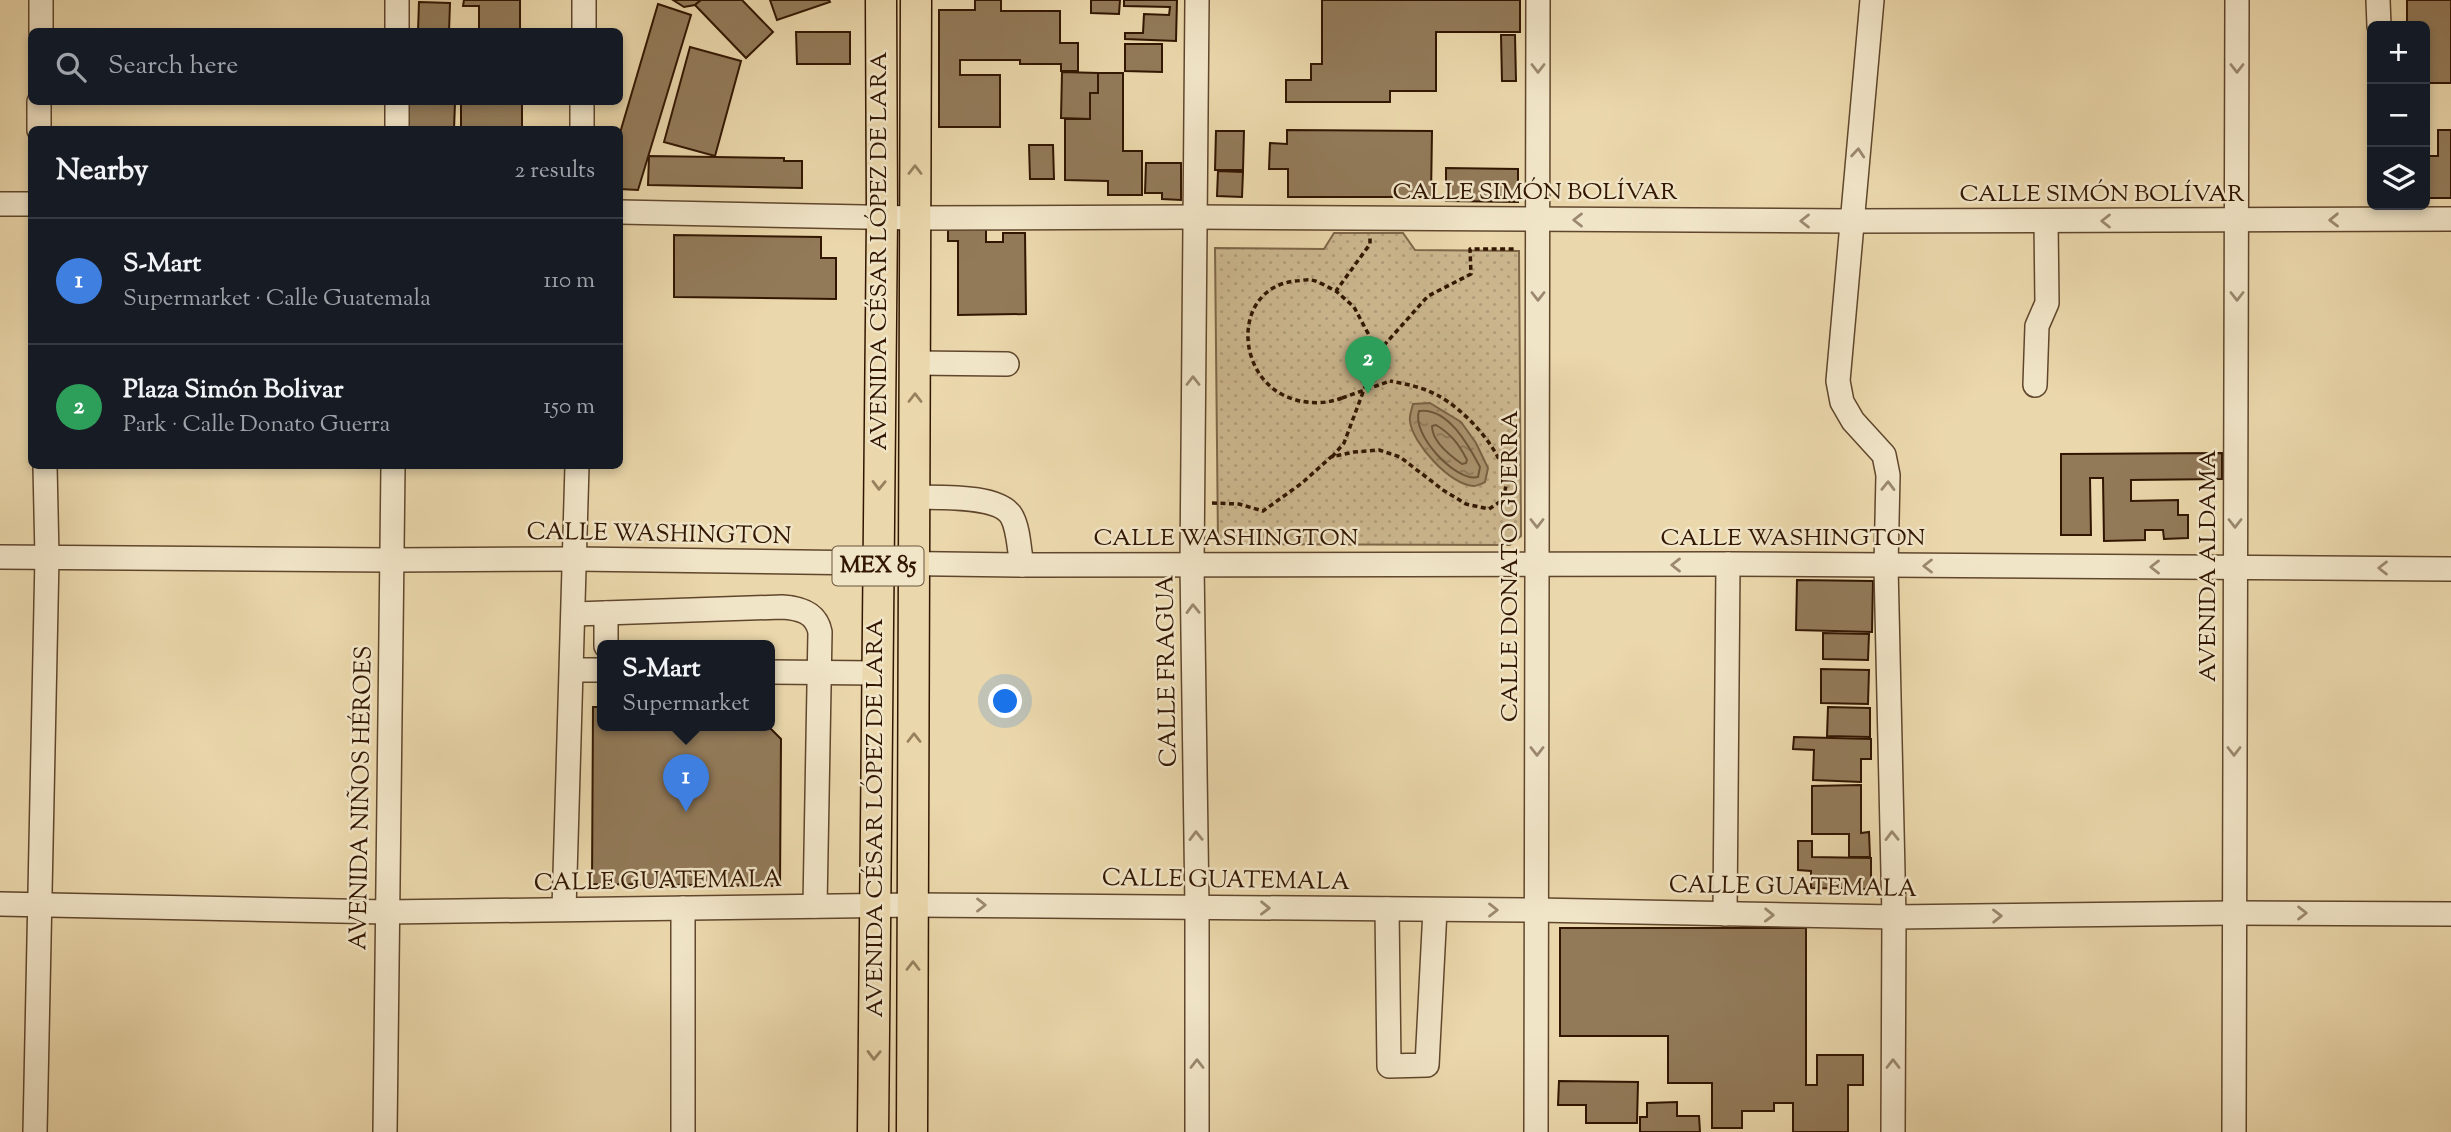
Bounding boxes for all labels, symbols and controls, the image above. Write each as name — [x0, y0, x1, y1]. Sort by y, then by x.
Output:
map controls — [2367, 21, 2430, 210]
button: + — [2367, 21, 2430, 84]
search box — [28, 28, 623, 105]
icon: search — [52, 48, 90, 86]
text: Search here — [108, 48, 238, 85]
street label: AVENIDA CÉSAR LÓPEZ DE LARA — [863, 51, 897, 451]
one-way arrow — [1530, 63, 1546, 74]
one-way arrow — [2229, 63, 2245, 74]
button: − — [2367, 84, 2430, 147]
one-way arrow — [1850, 147, 1865, 158]
button: layers — [2367, 147, 2430, 210]
text: Nearby — [56, 150, 148, 193]
text: 2 results — [515, 155, 595, 188]
one-way arrow — [907, 165, 923, 175]
street label: CALLE SIMÓN BOLÍVAR — [1392, 176, 1678, 210]
street label: CALLE SIMÓN BOLÍVAR — [1959, 178, 2245, 212]
one-way arrow — [1572, 212, 1583, 228]
one-way arrow — [2328, 212, 2339, 228]
one-way arrow — [1800, 213, 1810, 229]
one-way arrow — [2101, 213, 2111, 229]
text: S-Mart — [123, 246, 201, 283]
text: 1 — [75, 265, 83, 298]
text: 110 m — [544, 265, 595, 298]
text: Supermarket · Calle Guatemala — [123, 283, 431, 316]
one-way arrow — [1530, 291, 1546, 301]
one-way arrow — [2229, 291, 2245, 301]
pin: 2 — [1345, 336, 1391, 394]
text: Plaza Simón Bolivar — [123, 372, 343, 409]
one-way arrow — [1185, 376, 1201, 386]
text: 2 — [74, 391, 84, 424]
text: 150 m — [543, 391, 595, 424]
one-way arrow — [907, 392, 923, 403]
text: Park · Calle Donato Guerra — [123, 409, 390, 442]
street label: CALLE DONATO GUERRA — [1494, 410, 1528, 722]
street label: AVENIDA ALDAMA — [2192, 449, 2226, 682]
one-way arrow — [871, 479, 886, 490]
one-way arrow — [1880, 481, 1896, 491]
street label: CALLE WASHINGTON — [526, 516, 792, 554]
one-way arrow — [1529, 518, 1545, 529]
one-way arrow — [2228, 518, 2243, 529]
street label: CALLE WASHINGTON — [1094, 522, 1358, 556]
street label: CALLE WASHINGTON — [1661, 522, 1925, 556]
road number: MEX 85 — [832, 546, 924, 586]
one-way arrow — [1670, 557, 1681, 573]
one-way arrow — [1922, 558, 1933, 574]
one-way arrow — [2150, 559, 2160, 575]
one-way arrow — [2377, 560, 2388, 576]
street label: CALLE FRAGUA — [1149, 574, 1187, 768]
one-way arrow — [1185, 603, 1201, 614]
street label: AVENIDA CÉSAR LÓPEZ DE LARA — [859, 618, 893, 1018]
popup — [597, 640, 775, 731]
street label: AVENIDA NIÑOS HÉROES — [342, 645, 382, 951]
text: S-Mart — [622, 651, 700, 688]
your location — [988, 684, 1022, 718]
text: Supermarket — [622, 688, 750, 721]
one-way arrow — [906, 733, 922, 743]
one-way arrow — [1529, 746, 1545, 756]
one-way arrow — [2226, 746, 2242, 756]
pin: 1 — [663, 754, 709, 812]
one-way arrow — [1188, 831, 1204, 841]
one-way arrow — [1884, 831, 1900, 841]
street label: CALLE GUATEMALA — [1102, 862, 1351, 900]
street label: CALLE GUATEMALA — [534, 863, 783, 901]
street label: CALLE GUATEMALA — [1669, 869, 1918, 907]
one-way arrow — [976, 897, 987, 913]
one-way arrow — [1260, 900, 1271, 915]
one-way arrow — [1488, 902, 1499, 918]
one-way arrow — [2296, 906, 2307, 921]
one-way arrow — [1765, 907, 1775, 923]
one-way arrow — [1992, 908, 2003, 924]
one-way arrow — [905, 960, 921, 971]
one-way arrow — [866, 1050, 881, 1061]
one-way arrow — [1189, 1058, 1205, 1069]
one-way arrow — [1885, 1058, 1901, 1069]

